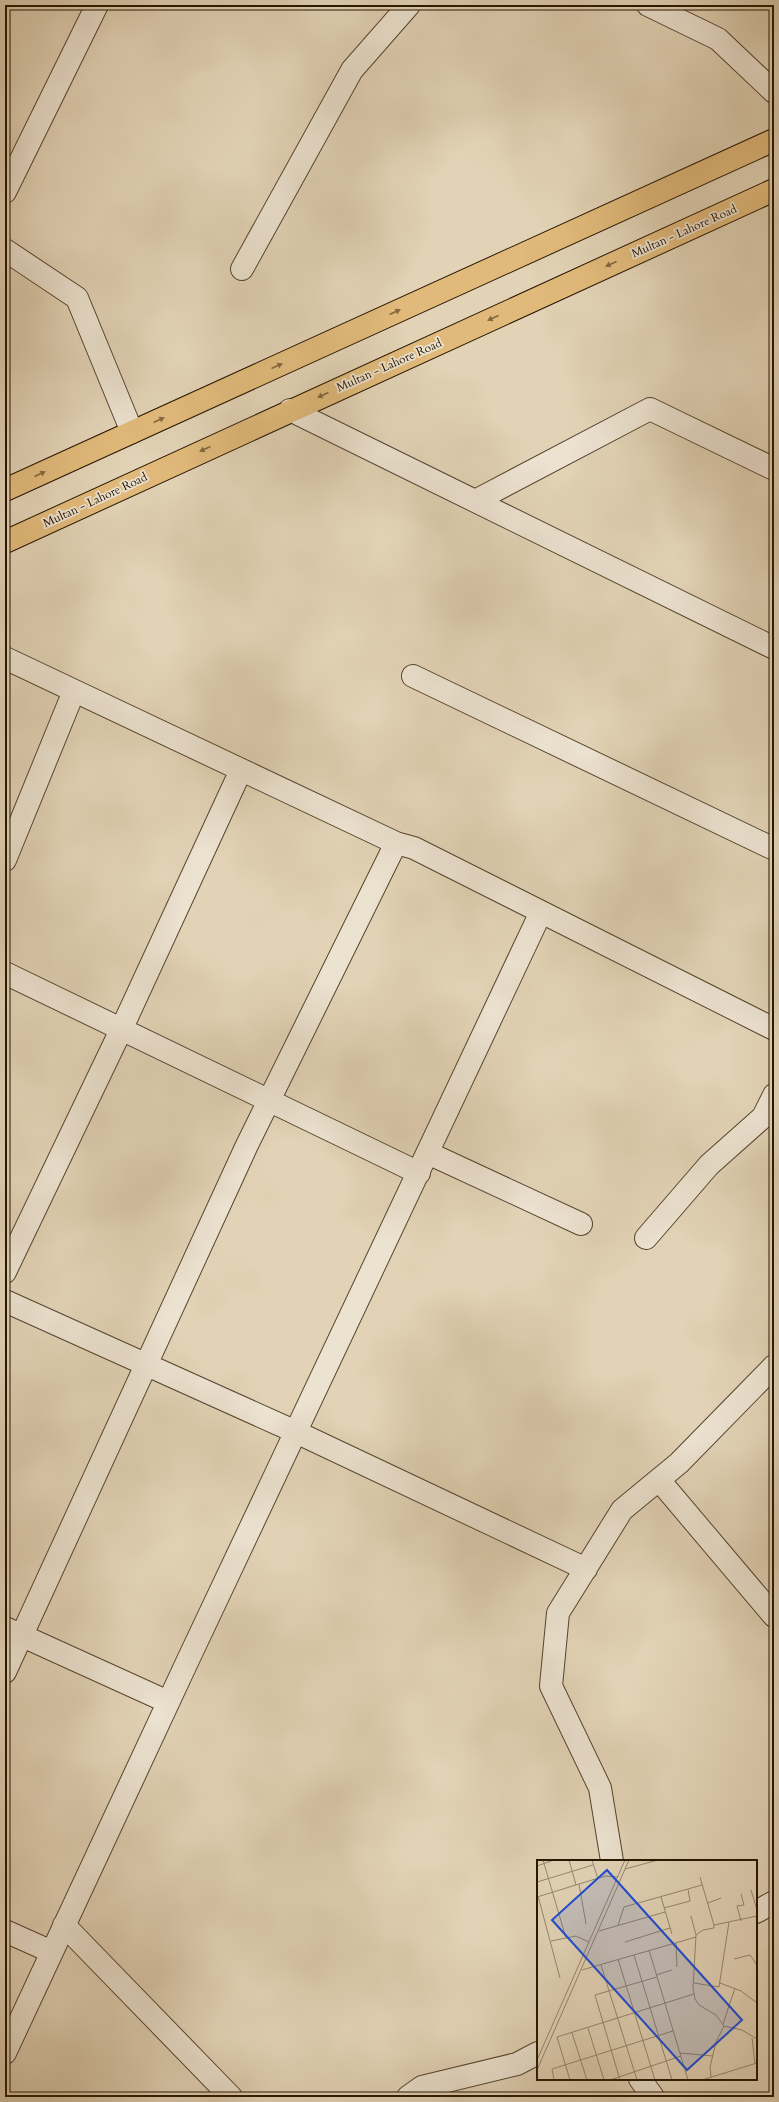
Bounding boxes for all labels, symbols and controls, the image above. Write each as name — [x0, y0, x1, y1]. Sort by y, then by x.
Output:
street label: Multan - Lahore Road — [629, 200, 740, 261]
one-way arrow — [605, 261, 617, 267]
one-way arrow — [390, 309, 401, 315]
one-way arrow — [487, 315, 498, 321]
street label: Multan - Lahore Road — [334, 334, 445, 395]
one-way arrow — [271, 362, 283, 369]
one-way arrow — [318, 392, 329, 398]
one-way arrow — [153, 416, 165, 422]
one-way arrow — [200, 446, 211, 452]
street label: Multan - Lahore Road — [40, 469, 150, 531]
one-way arrow — [35, 471, 46, 477]
inset map — [537, 1860, 757, 2080]

